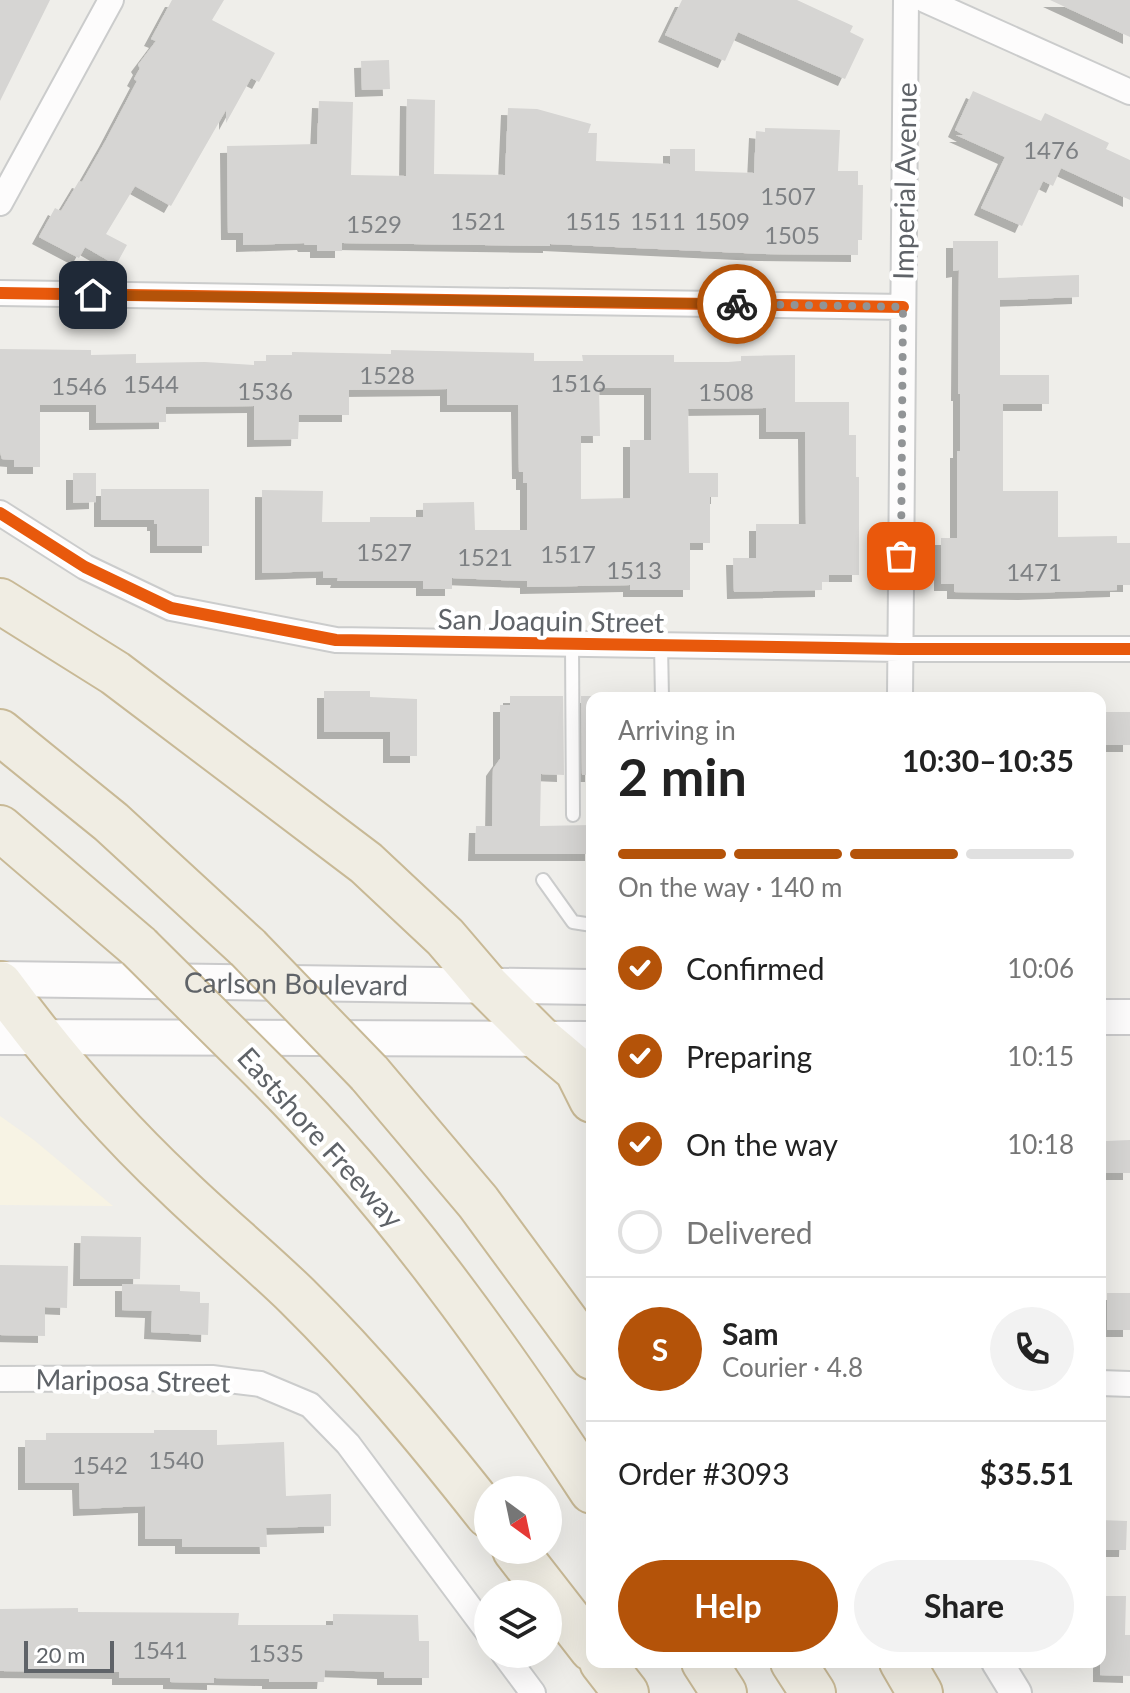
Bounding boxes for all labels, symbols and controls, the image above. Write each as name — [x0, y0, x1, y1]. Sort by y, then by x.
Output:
street label: Imperial Avenue — [885, 82, 923, 280]
house number: 1476 — [1023, 135, 1079, 164]
house number: 1507 — [760, 181, 816, 210]
house number: 1521 — [450, 206, 506, 235]
house number: 1515 — [565, 206, 621, 235]
house number: 1511 — [630, 206, 686, 235]
house number: 1509 — [694, 206, 750, 235]
house number: 1529 — [346, 209, 402, 238]
house number: 1505 — [764, 220, 820, 249]
pin — [59, 261, 127, 329]
courier — [697, 264, 777, 344]
icon: home — [71, 273, 115, 317]
icon: bike — [715, 282, 759, 326]
house number: 1528 — [359, 360, 415, 389]
house number: 1516 — [550, 368, 606, 397]
house number: 1544 — [123, 369, 179, 398]
house number: 1546 — [51, 371, 107, 400]
house number: 1536 — [237, 376, 293, 405]
house number: 1508 — [698, 377, 754, 406]
pin — [867, 522, 935, 590]
icon: bag — [879, 534, 923, 578]
house number: 1527 — [356, 537, 412, 566]
house number: 1517 — [540, 539, 596, 568]
house number: 1521 — [457, 542, 513, 571]
house number: 1513 — [606, 555, 662, 584]
house number: 1471 — [1006, 557, 1062, 586]
street label: San Joaquin Street — [437, 601, 665, 639]
text: Arriving in — [618, 714, 736, 746]
text: 10:30–10:35 — [902, 742, 1074, 778]
text: 2 min — [618, 745, 747, 807]
text: On the way · 140 m — [618, 871, 842, 903]
icon: check — [618, 946, 662, 990]
text: Confirmed — [686, 950, 825, 986]
text: 10:06 — [1007, 952, 1074, 984]
street label: Carlson Boulevard — [184, 964, 408, 1002]
icon: check — [618, 1034, 662, 1078]
text: Preparing — [686, 1038, 812, 1074]
street label: Eastshore Freeway — [231, 1040, 411, 1235]
text: 10:15 — [1007, 1040, 1074, 1072]
icon: check — [618, 1122, 662, 1166]
text: On the way — [686, 1126, 838, 1162]
text: 10:18 — [1007, 1128, 1074, 1160]
text: Delivered — [686, 1214, 813, 1250]
button: phone — [990, 1307, 1074, 1391]
text: Sam — [722, 1315, 779, 1351]
text: S — [652, 1331, 668, 1367]
text: Courier · 4.8 — [722, 1351, 863, 1383]
street label: Mariposa Street — [35, 1361, 231, 1399]
house number: 1540 — [148, 1445, 204, 1474]
house number: 1542 — [72, 1450, 128, 1479]
text: Order #3093 — [618, 1455, 790, 1491]
text: $35.51 — [980, 1455, 1074, 1491]
north arrow — [474, 1476, 562, 1564]
map controls — [474, 1476, 562, 1668]
button: Help — [618, 1560, 838, 1652]
button: Share — [854, 1560, 1074, 1652]
button: layers — [474, 1580, 562, 1668]
house number: 1541 — [132, 1635, 188, 1664]
scale bar — [24, 1637, 114, 1673]
house number: 1535 — [248, 1638, 304, 1667]
text: 20 m — [36, 1641, 85, 1668]

